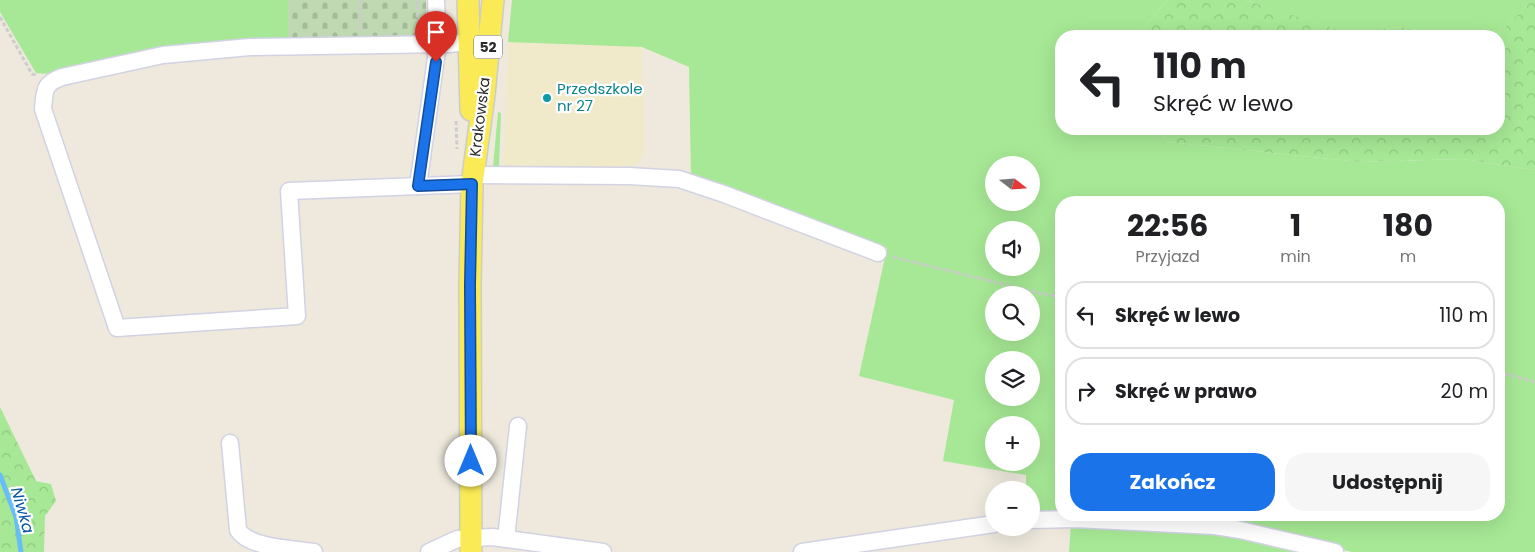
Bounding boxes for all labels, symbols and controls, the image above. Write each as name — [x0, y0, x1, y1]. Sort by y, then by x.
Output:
pin — [415, 11, 457, 62]
icon: arrive — [422, 18, 450, 46]
road number: 52 — [474, 36, 502, 58]
text: 110 m — [1153, 41, 1247, 90]
icon: left — [1070, 50, 1135, 115]
street label: Krakowska — [464, 76, 495, 158]
place label: Przedszkole nr 27 — [557, 78, 643, 116]
text: Skręć w lewo — [1153, 88, 1293, 119]
marker: Przedszkole nr 27 — [541, 92, 553, 104]
north arrow — [985, 156, 1040, 211]
map controls — [985, 156, 1040, 536]
text: 22:56 — [1127, 204, 1208, 247]
text: 1 — [1290, 204, 1301, 247]
text: 180 — [1383, 204, 1433, 247]
button: sound — [985, 221, 1040, 276]
text: Przyjazd — [1135, 245, 1200, 268]
text: min — [1280, 245, 1311, 268]
text: m — [1400, 245, 1416, 268]
button: search — [985, 286, 1040, 341]
icon: left — [1072, 301, 1100, 329]
text: Skręć w lewo — [1115, 302, 1240, 329]
text: 110 m — [1439, 302, 1488, 329]
button: layers — [985, 351, 1040, 406]
icon: right — [1072, 377, 1100, 405]
text: Skręć w prawo — [1115, 378, 1257, 405]
text: 20 m — [1440, 378, 1488, 405]
button: + — [985, 416, 1040, 471]
position arrow — [444, 434, 496, 486]
button: Zakończ — [1070, 453, 1275, 511]
button: Udostępnij — [1285, 453, 1490, 511]
button: − — [985, 481, 1040, 536]
water label: Niwka — [5, 484, 40, 536]

